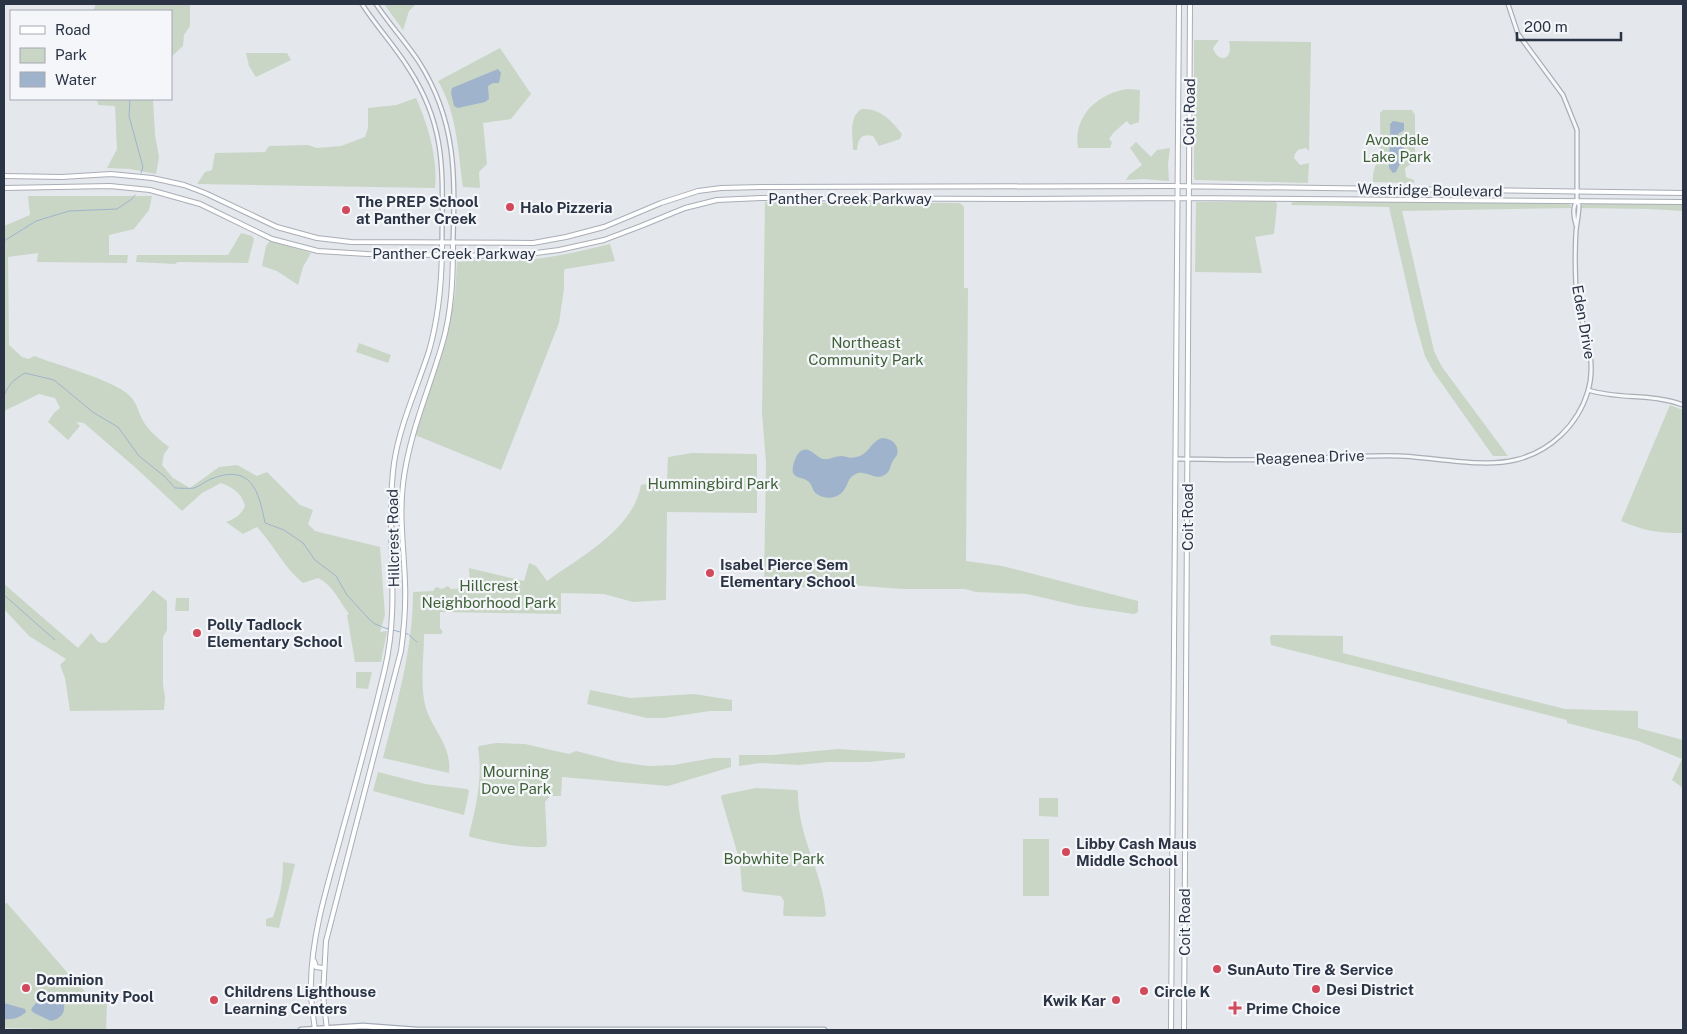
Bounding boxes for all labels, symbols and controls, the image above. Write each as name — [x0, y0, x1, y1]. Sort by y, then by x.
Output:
legend — [10, 10, 172, 100]
scale bar — [1517, 10, 1621, 42]
text: 200 m — [1524, 18, 1568, 35]
text: Road — [55, 21, 91, 38]
text: Park — [55, 46, 87, 63]
text: Water — [55, 71, 97, 88]
street label: Coit Road — [1180, 78, 1198, 146]
park label: Avondale Lake Park — [1363, 131, 1431, 165]
street label: Westridge Boulevard — [1357, 180, 1503, 200]
street label: Panther Creek Parkway — [768, 190, 932, 207]
place label: The PREP School at Panther Creek — [356, 193, 479, 227]
place label: Halo Pizzeria — [520, 199, 613, 216]
marker: Halo Pizzeria — [504, 201, 516, 213]
marker: The PREP School at Panther Creek — [340, 204, 352, 216]
street label: Panther Creek Parkway — [372, 245, 536, 262]
street label: Eden Drive — [1569, 284, 1599, 360]
park label: Northeast Community Park — [808, 334, 924, 368]
street label: Reagenea Drive — [1255, 447, 1365, 467]
park label: Hummingbird Park — [647, 475, 779, 492]
street label: Coit Road — [1179, 483, 1196, 551]
street label: Hillcrest Road — [384, 489, 402, 587]
place label: Isabel Pierce Sem Elementary School — [720, 556, 856, 590]
marker: Isabel Pierce Sem Elementary School — [704, 567, 716, 579]
park label: Hillcrest Neighborhood Park — [422, 577, 556, 611]
place label: Polly Tadlock Elementary School — [207, 616, 343, 650]
marker: Polly Tadlock Elementary School — [191, 627, 203, 639]
park label: Mourning Dove Park — [481, 763, 551, 797]
place label: Libby Cash Maus Middle School — [1076, 835, 1197, 869]
marker: Libby Cash Maus Middle School — [1060, 846, 1072, 858]
park label: Bobwhite Park — [723, 850, 825, 867]
street label: Coit Road — [1176, 888, 1193, 956]
place label: SunAuto Tire & Service — [1227, 961, 1393, 978]
marker: SunAuto Tire & Service — [1211, 963, 1223, 975]
place label: Dominion Community Pool — [36, 971, 154, 1005]
place label: Desi District — [1326, 981, 1414, 998]
marker: Dominion Community Pool — [20, 982, 32, 994]
place label: Childrens Lighthouse Learning Centers — [224, 983, 376, 1017]
place label: Circle K — [1154, 983, 1211, 1000]
marker: Desi District — [1310, 983, 1322, 995]
marker: Circle K — [1138, 985, 1150, 997]
place label: Kwik Kar — [1043, 992, 1106, 1009]
marker: Childrens Lighthouse Learning Centers — [208, 994, 220, 1006]
marker: Kwik Kar — [1110, 994, 1122, 1006]
place label: Prime Choice — [1246, 1000, 1341, 1017]
marker: Prime Choice — [1228, 1001, 1242, 1015]

